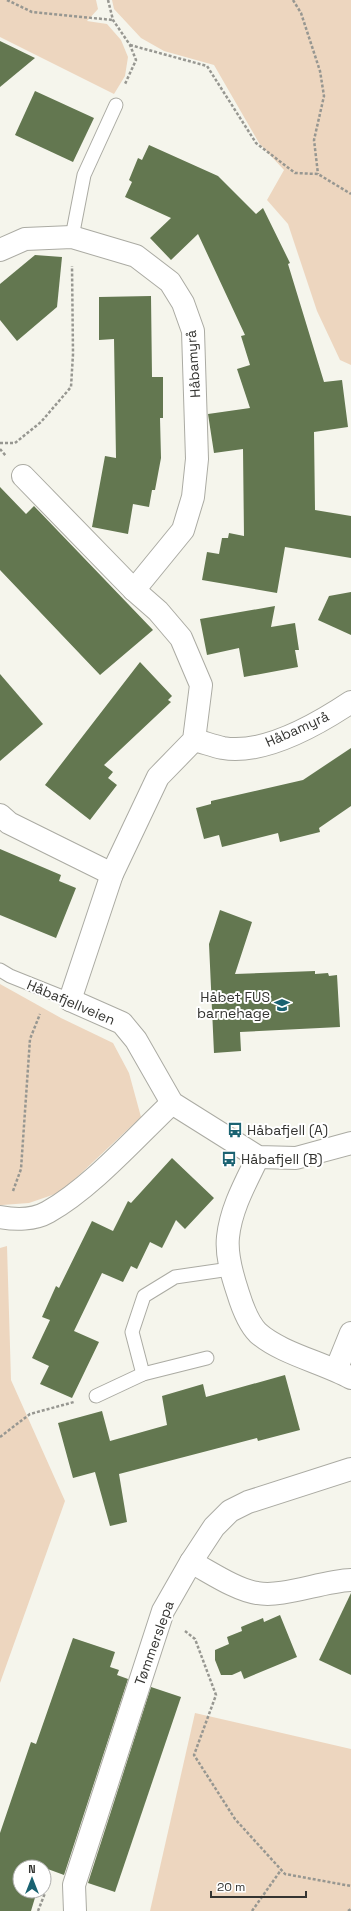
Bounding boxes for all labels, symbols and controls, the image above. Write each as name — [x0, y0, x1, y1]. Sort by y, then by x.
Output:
street label: Håbamyrå — [182, 330, 204, 398]
street label: Håbamyrå — [262, 707, 332, 751]
street label: Håbafjellveien — [24, 975, 118, 1029]
place label: Håbet FUS barnehage — [197, 988, 270, 1022]
school or university icon: Håbet FUS barnehage — [273, 996, 291, 1014]
bus stop icon: Håbafjell (A) — [226, 1121, 244, 1139]
place label: Håbafjell (A) — [247, 1121, 328, 1139]
bus stop icon: Håbafjell (B) — [220, 1150, 238, 1168]
place label: Håbafjell (B) — [241, 1150, 323, 1168]
street label: Tømmerslepa — [130, 1598, 178, 1688]
north arrow — [12, 1859, 52, 1899]
text: N — [28, 1862, 36, 1876]
scale bar — [211, 1873, 306, 1899]
text: 20 m — [217, 1879, 245, 1895]

